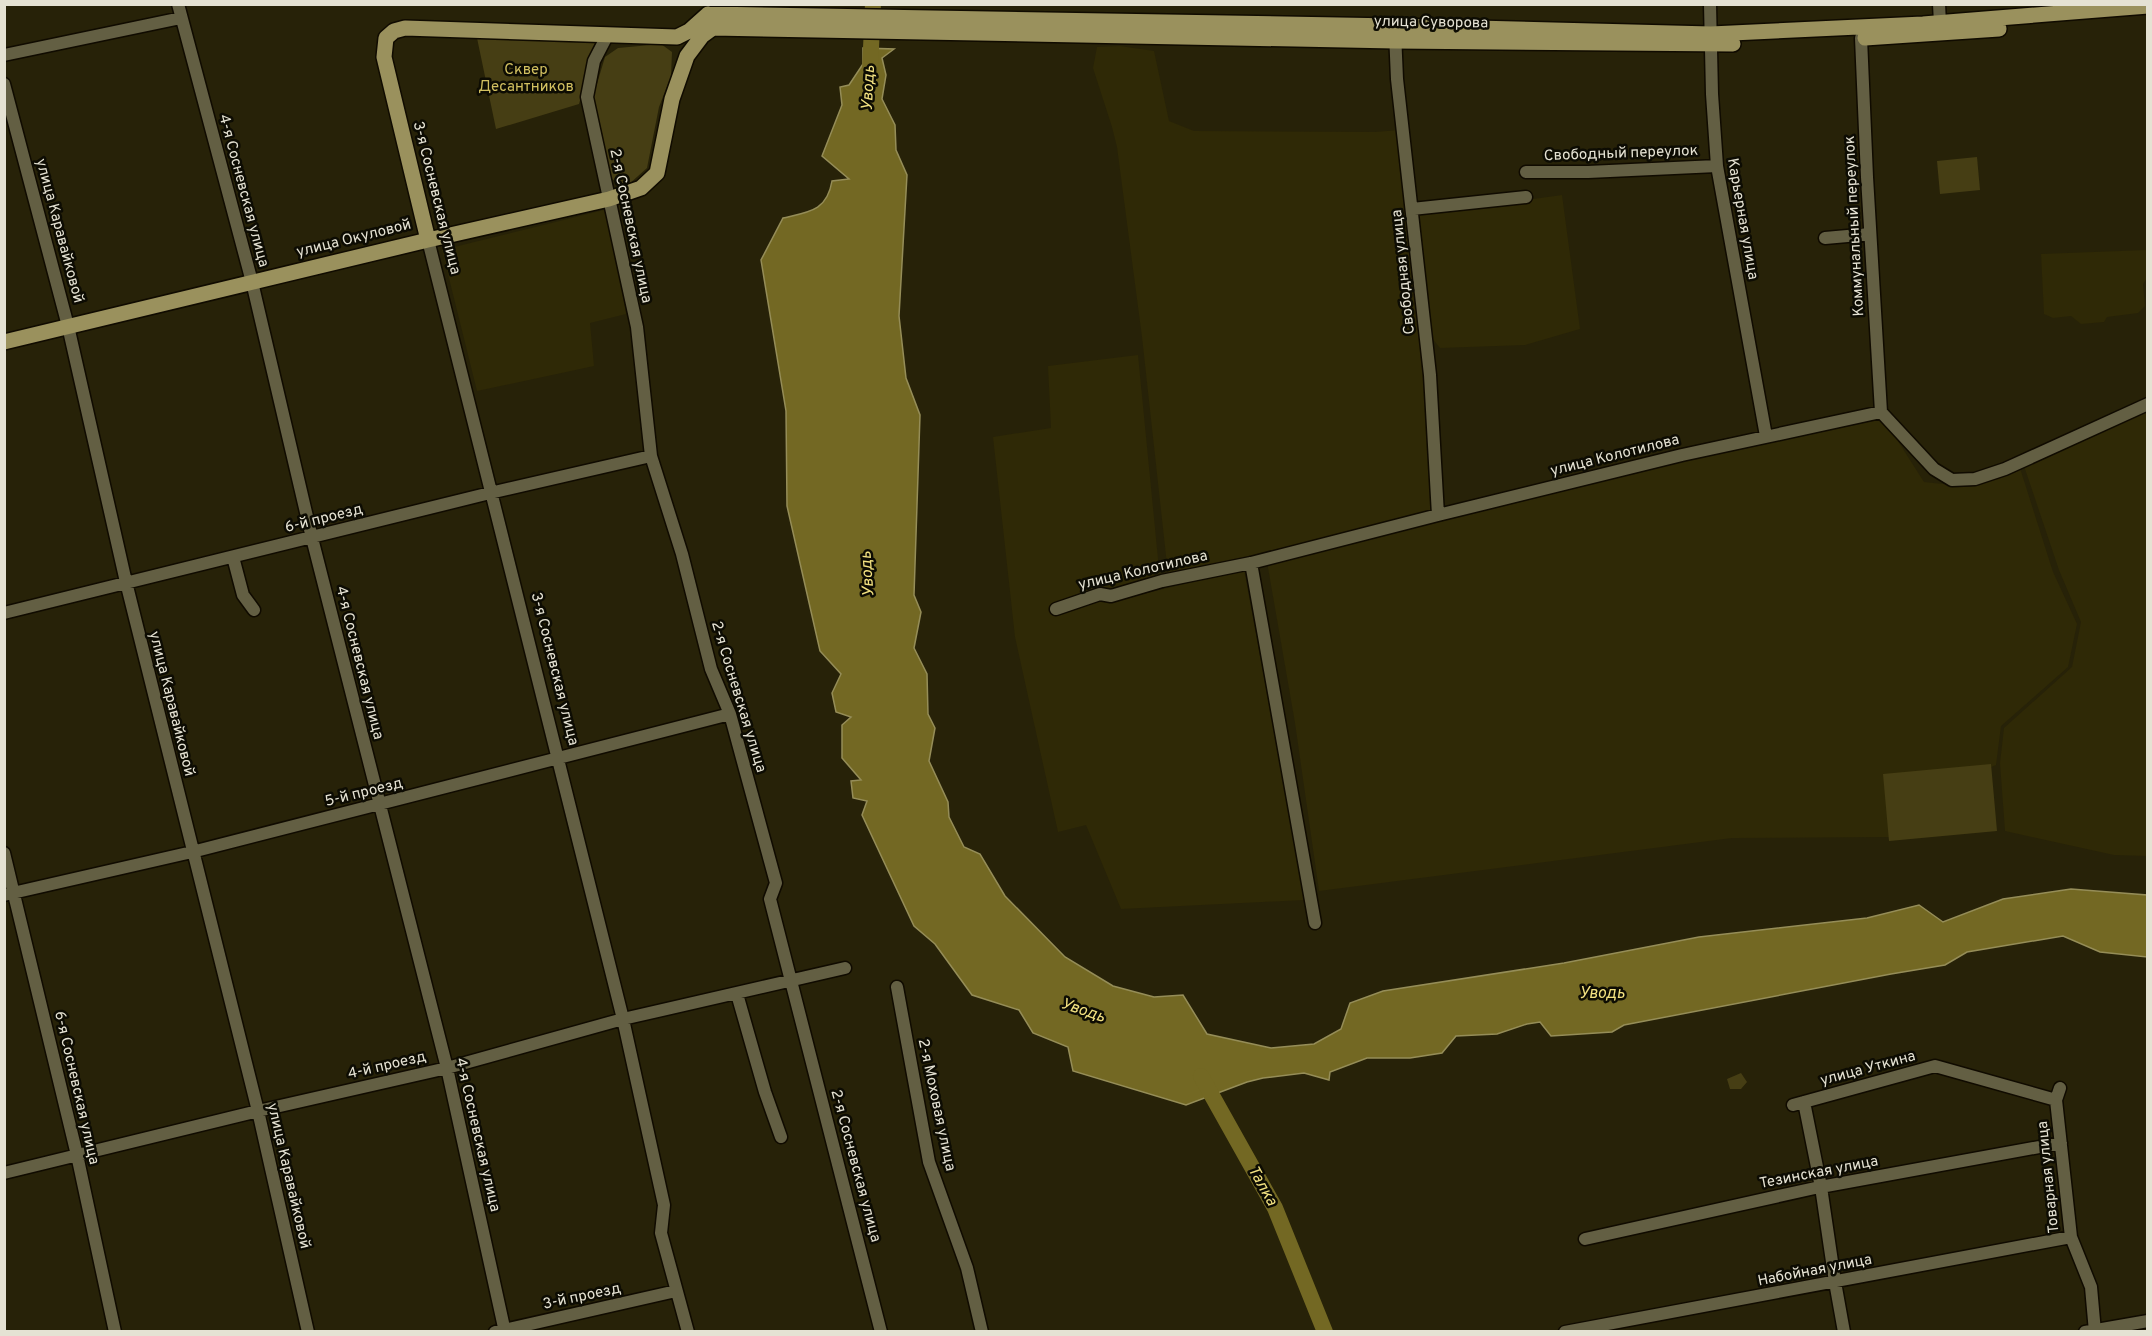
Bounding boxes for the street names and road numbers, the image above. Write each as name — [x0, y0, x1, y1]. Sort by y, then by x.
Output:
street label: улица Суворова — [1374, 13, 1488, 33]
street label: 4-я Сосневская улица — [213, 113, 273, 269]
street label: 3-я Сосневская улица — [408, 119, 464, 277]
street label: Коммунальный переулок — [1841, 135, 1869, 317]
street label: Свободный переулок — [1544, 142, 1698, 166]
street label: 2-я Сосневская улица — [604, 147, 656, 305]
street label: улица Каравайковой — [31, 157, 87, 305]
street label: Карьерная улица — [1722, 157, 1762, 281]
street label: Свободная улица — [1388, 209, 1420, 335]
street label: улица Окуловой — [295, 216, 413, 262]
street label: улица Колотилова — [1549, 431, 1681, 481]
street label: 6-й проезд — [283, 500, 365, 538]
street label: улица Колотилова — [1076, 547, 1210, 595]
street label: 4-я Сосневская улица — [331, 584, 387, 742]
street label: 3-я Сосневская улица — [526, 590, 582, 748]
street label: 2-я Сосневская улица — [706, 619, 770, 775]
street label: улица Каравайковой — [144, 629, 198, 779]
street label: 5-й проезд — [323, 774, 405, 812]
street label: 6-я Сосневская улица — [49, 1009, 103, 1167]
street label: 2-я Моховая улица — [913, 1037, 959, 1173]
street label: улица Уткина — [1818, 1047, 1918, 1091]
street label: 4-й проезд — [346, 1048, 428, 1084]
street label: 4-я Сосневская улица — [450, 1056, 504, 1214]
street label: 2-я Сосневская улица — [825, 1088, 885, 1244]
street label: улица Каравайковой — [262, 1101, 314, 1251]
street label: Товарная улица — [2034, 1120, 2064, 1234]
street label: Тезинская улица — [1758, 1152, 1880, 1194]
street label: Набойная улица — [1756, 1251, 1874, 1291]
street label: 3-й проезд — [541, 1279, 623, 1315]

